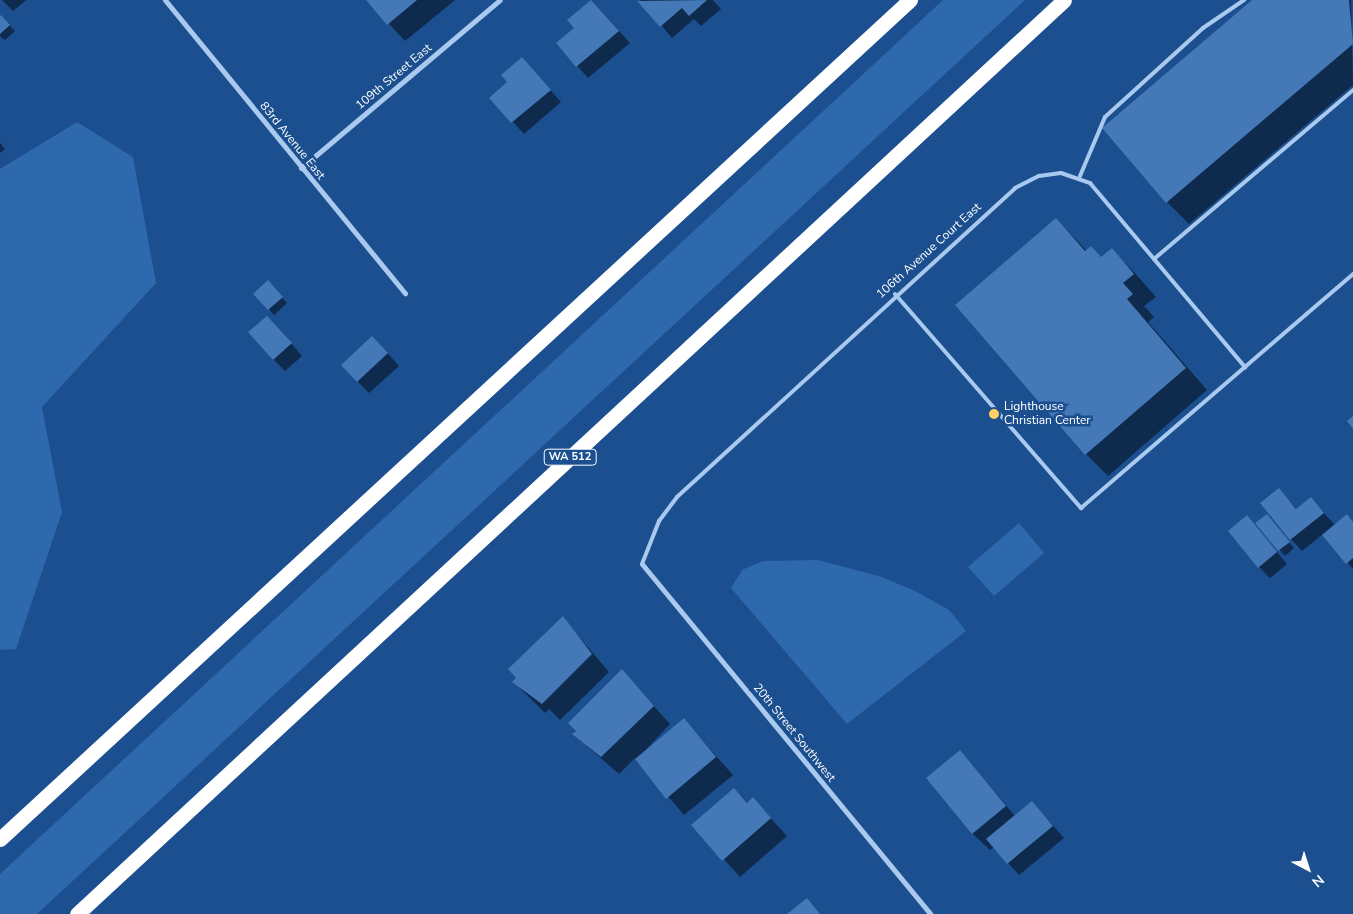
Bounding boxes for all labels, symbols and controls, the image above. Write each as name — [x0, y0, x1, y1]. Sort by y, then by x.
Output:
street label: 109th Street East — [353, 41, 435, 113]
street label: 83rd Avenue East — [256, 99, 328, 183]
street label: 106th Avenue Court East — [874, 200, 984, 302]
place label: Lighthouse Christian Center — [1004, 400, 1091, 428]
marker: Lighthouse Christian Center — [988, 408, 1000, 420]
road number: WA 512 — [542, 448, 598, 466]
street label: 20th Street Southwest — [750, 681, 838, 785]
north arrow — [1283, 844, 1333, 894]
text: N — [1308, 870, 1328, 892]

